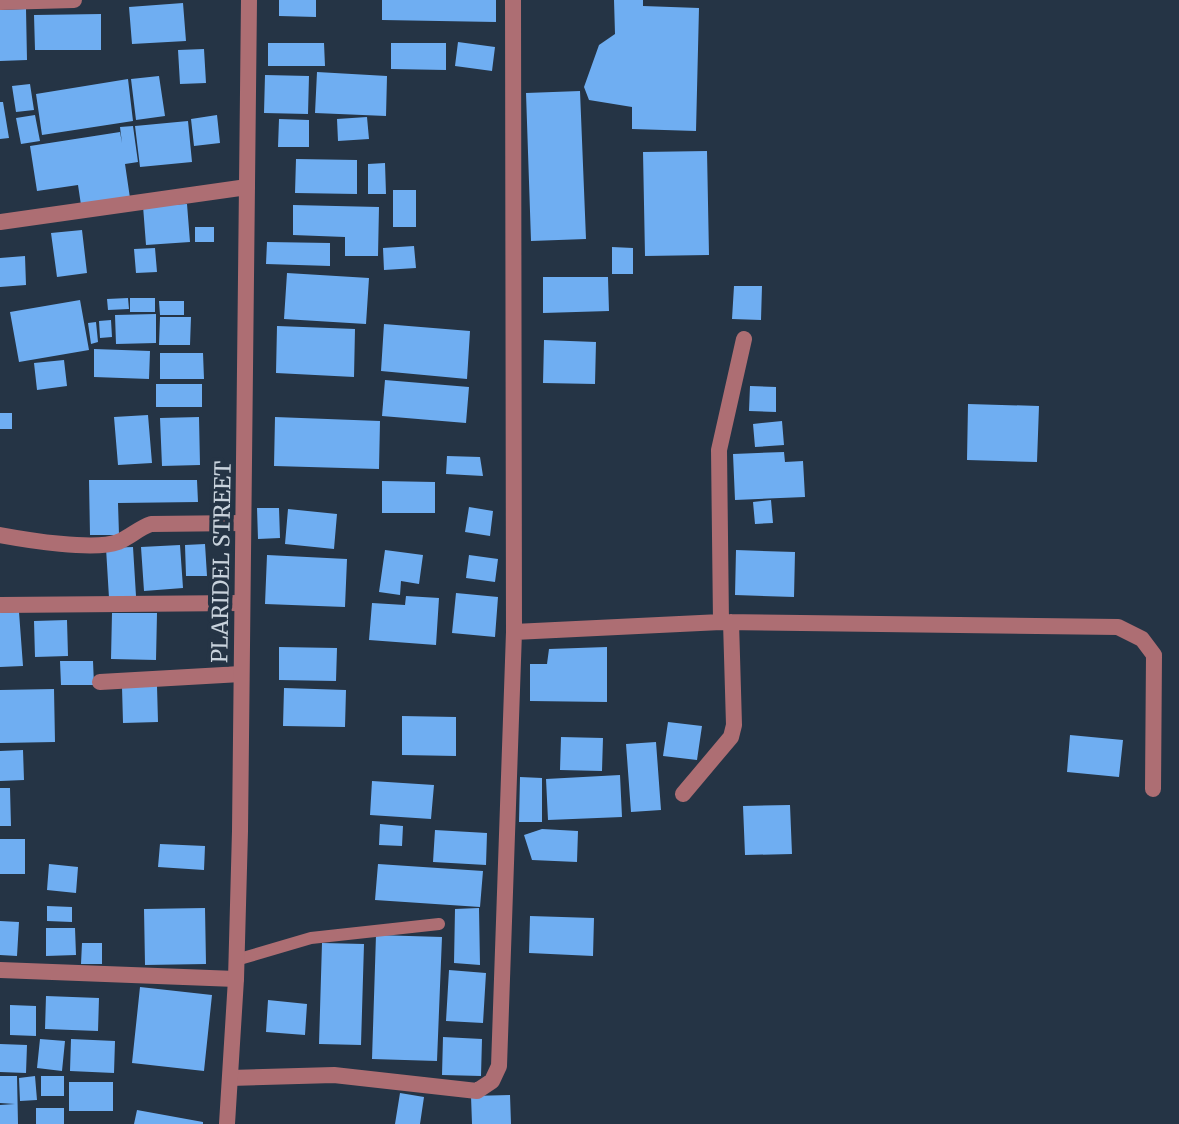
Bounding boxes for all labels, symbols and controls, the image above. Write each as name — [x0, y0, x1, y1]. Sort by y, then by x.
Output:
street label: PLARIDEL STREET — [205, 461, 237, 663]

